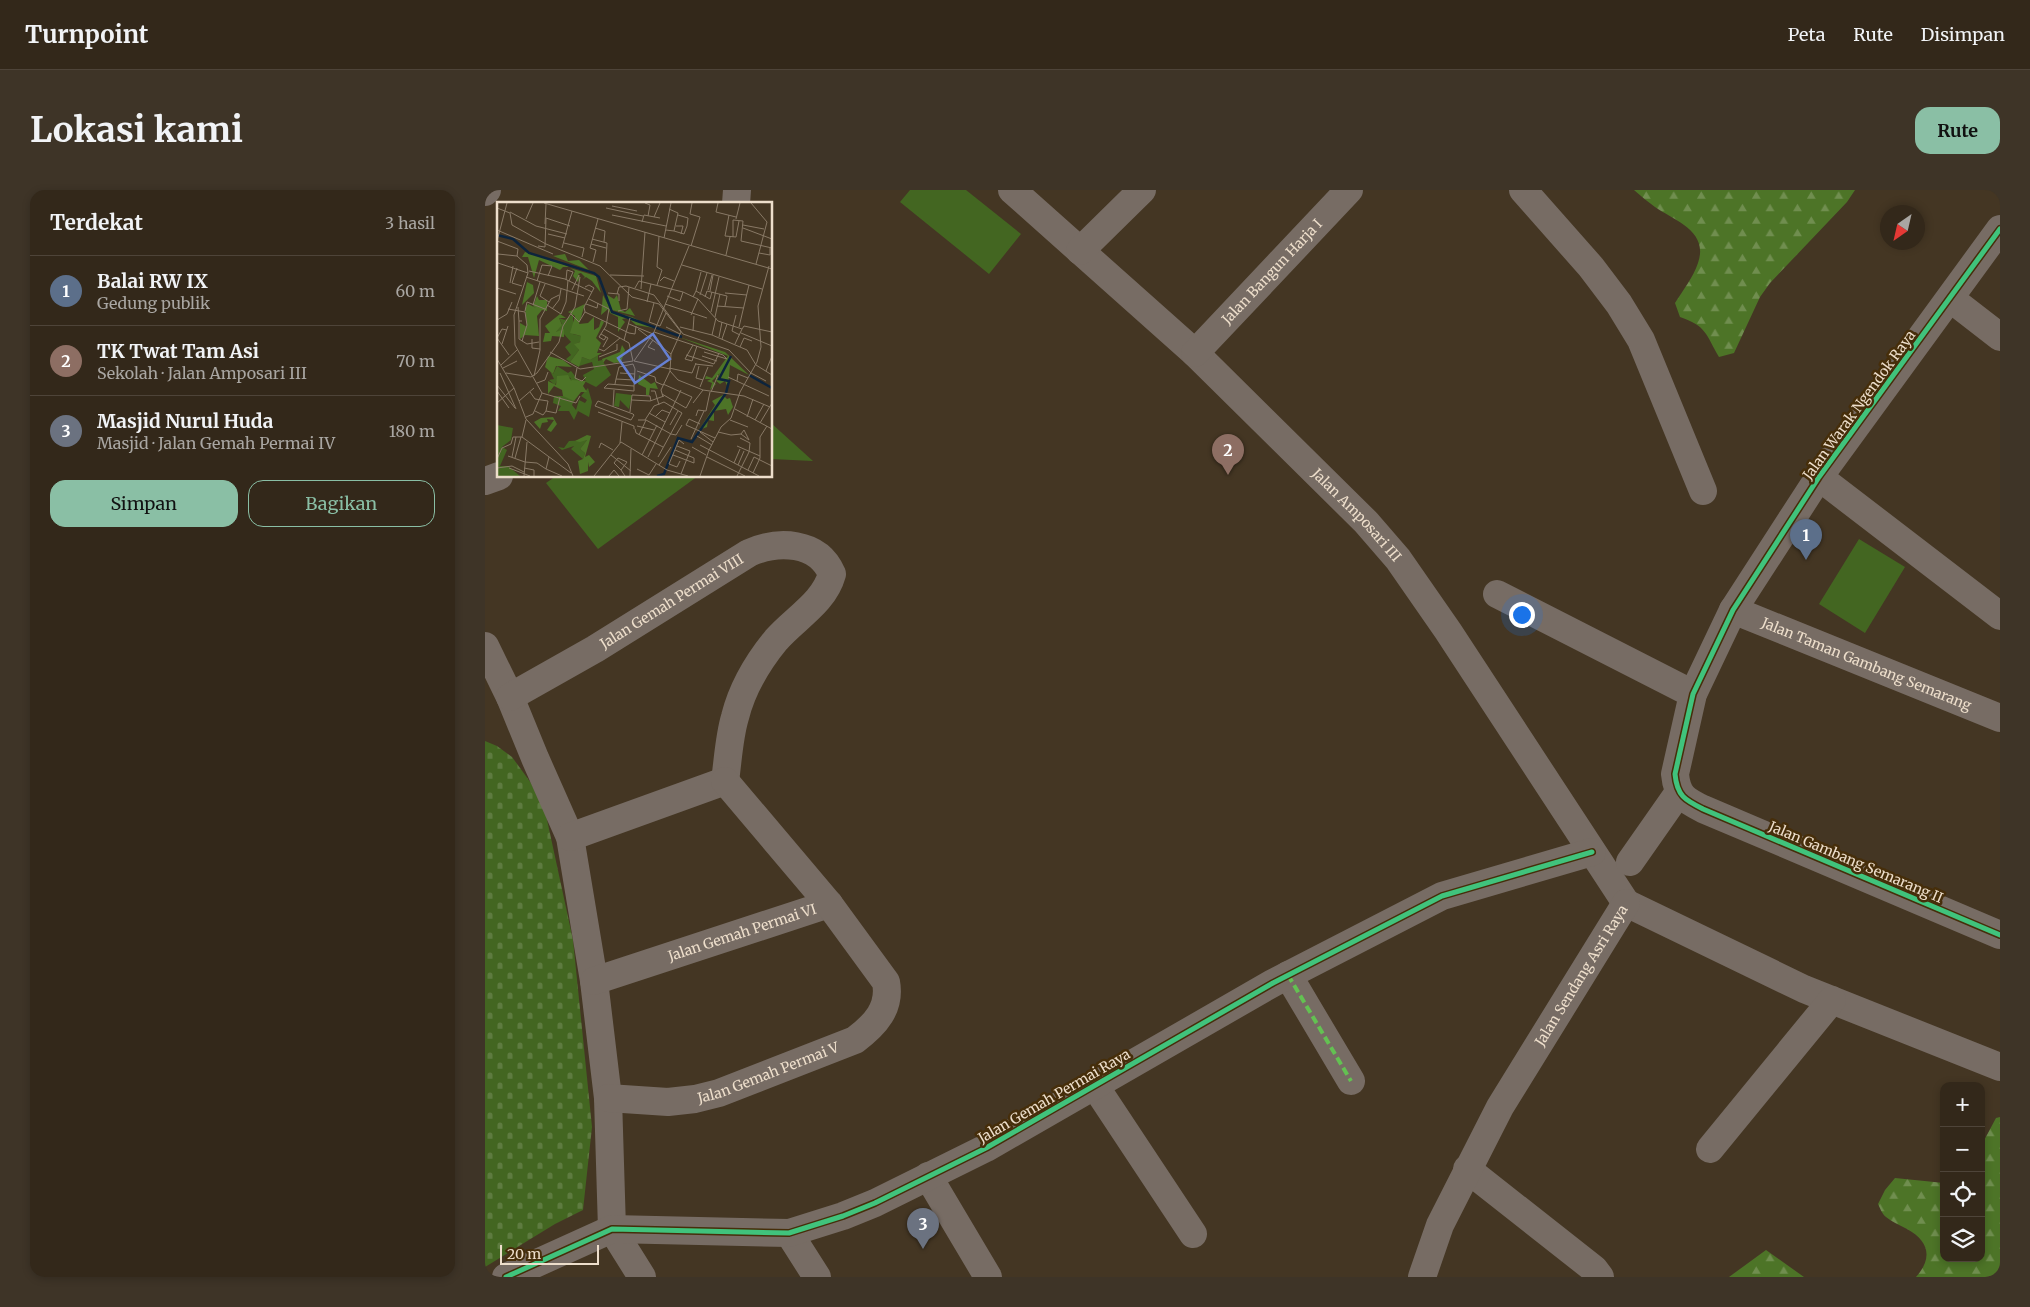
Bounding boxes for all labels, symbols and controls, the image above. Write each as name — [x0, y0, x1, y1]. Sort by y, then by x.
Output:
text: Turnpoint — [25, 19, 148, 50]
text: Peta — [1788, 23, 1825, 46]
text: Rute — [1853, 23, 1893, 46]
text: Disimpan — [1921, 23, 2005, 46]
button: Rute — [1915, 107, 2000, 154]
text: Lokasi kami — [30, 108, 243, 152]
inset map — [497, 202, 773, 478]
north arrow — [1880, 205, 1925, 250]
text: Terdekat — [50, 209, 143, 236]
text: 3 hasil — [385, 213, 435, 233]
street label: Jalan Bangun Harja I — [1217, 215, 1326, 329]
text: Balai RW IX — [97, 269, 208, 293]
text: 1 — [62, 281, 70, 301]
text: 60 m — [395, 281, 435, 301]
text: Gedung publik — [97, 293, 210, 313]
street label: Jalan Warak Ngendok Raya — [1798, 326, 1920, 484]
text: TK Twat Tam Asi — [97, 339, 259, 363]
text: 2 — [61, 351, 71, 371]
text: 70 m — [396, 351, 435, 371]
text: Sekolah · Jalan Amposari III — [97, 363, 307, 383]
text: Masjid Nurul Huda — [97, 409, 273, 433]
text: 3 — [61, 421, 71, 441]
text: 180 m — [389, 421, 435, 441]
text: Masjid · Jalan Gemah Permai IV — [97, 433, 335, 453]
pin: 2 — [1212, 434, 1244, 475]
street label: Jalan Amposari III — [1307, 464, 1405, 565]
button: Simpan — [50, 480, 238, 527]
button: Bagikan — [248, 480, 435, 527]
pin: 1 — [1790, 519, 1822, 560]
street label: Jalan Gemah Permai VIII — [596, 550, 747, 653]
your location — [1509, 602, 1535, 628]
street label: Jalan Taman Gambang Semarang — [1758, 613, 1975, 715]
street label: Jalan Gambang Semarang II — [1765, 817, 1946, 907]
street label: Jalan Gemah Permai VI — [665, 900, 819, 965]
street label: Jalan Sendang Asri Raya — [1530, 901, 1632, 1050]
street label: Jalan Gemah Permai V — [695, 1038, 842, 1107]
street label: Jalan Gemah Permai Raya — [974, 1045, 1134, 1148]
map controls — [1940, 1082, 1985, 1262]
button: + — [1940, 1082, 1985, 1127]
button: − — [1940, 1127, 1985, 1172]
button: locate — [1940, 1172, 1985, 1217]
pin: 3 — [907, 1208, 939, 1249]
button: layers — [1940, 1217, 1985, 1262]
scale bar — [500, 1242, 599, 1265]
text: 20 m — [507, 1245, 541, 1263]

